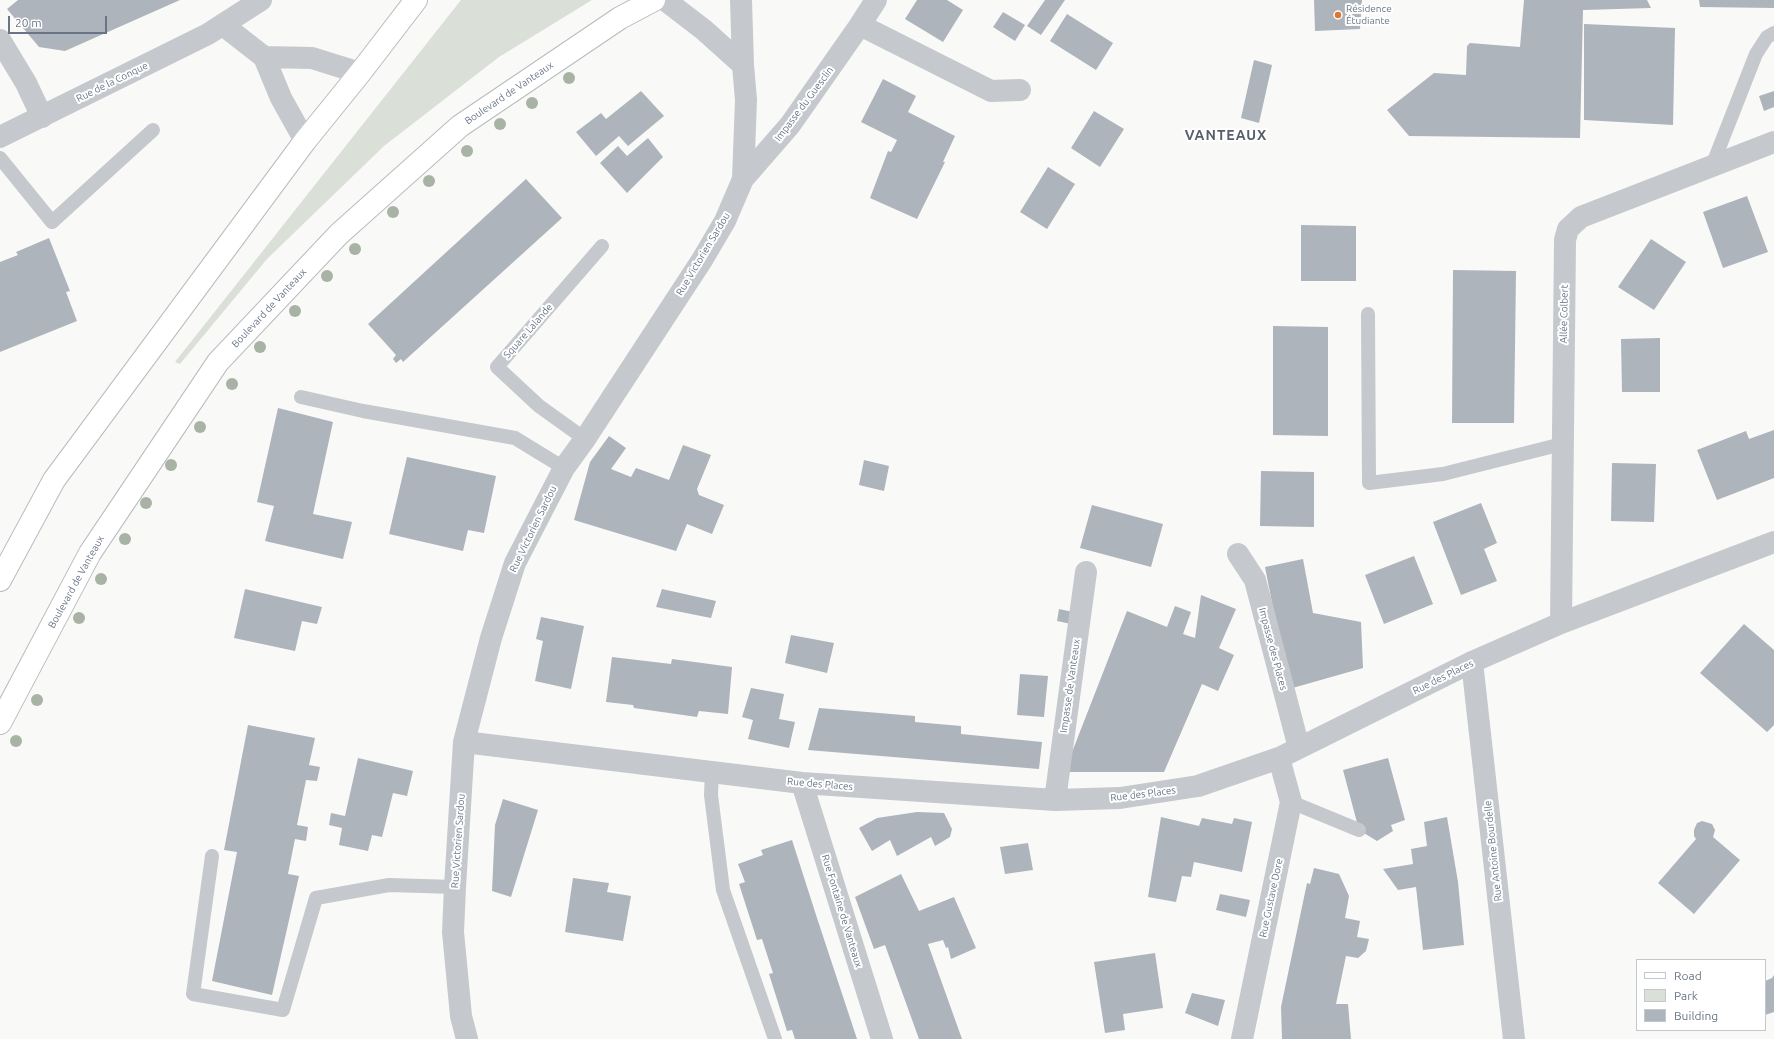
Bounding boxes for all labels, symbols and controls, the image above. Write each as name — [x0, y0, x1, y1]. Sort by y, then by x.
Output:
place label: Résidence Étudiante — [1346, 3, 1392, 26]
scale bar — [10, 8, 109, 34]
marker: Résidence Étudiante — [1333, 10, 1343, 20]
text: 20 m — [15, 16, 42, 29]
street label: Rue de la Conque — [74, 59, 150, 105]
street label: Boulevard de Vanteaux — [463, 59, 555, 127]
street label: Impasse du Guesclin — [772, 64, 836, 144]
district label: VANTEAUX — [1185, 127, 1267, 143]
street label: Rue Victorien Sardou — [674, 210, 732, 298]
street label: Boulevard de Vanteaux — [229, 266, 309, 350]
street label: Allée Colbert — [1557, 285, 1571, 343]
street label: Square Lalande — [501, 301, 555, 361]
street label: Rue Victorien Sardou — [507, 484, 559, 574]
street label: Boulevard de Vanteaux — [46, 534, 106, 630]
street label: Impasse des Places — [1256, 606, 1290, 692]
street label: Impasse de Vanteaux — [1057, 638, 1083, 734]
street label: Rue des Places — [1411, 657, 1475, 697]
street label: Rue des Places — [787, 775, 853, 793]
street label: Rue des Places — [1110, 784, 1176, 804]
street label: Rue Victorien Sardou — [449, 793, 467, 889]
street label: Rue Antoine Bourdelle — [1482, 800, 1504, 902]
street label: Rue Fontaine de Vanteaux — [819, 853, 865, 969]
street label: Rue Gustave Dore — [1257, 857, 1285, 939]
legend — [1636, 959, 1766, 1031]
text: Road — [1674, 969, 1702, 982]
text: Park — [1674, 989, 1698, 1002]
text: Building — [1674, 1009, 1718, 1022]

